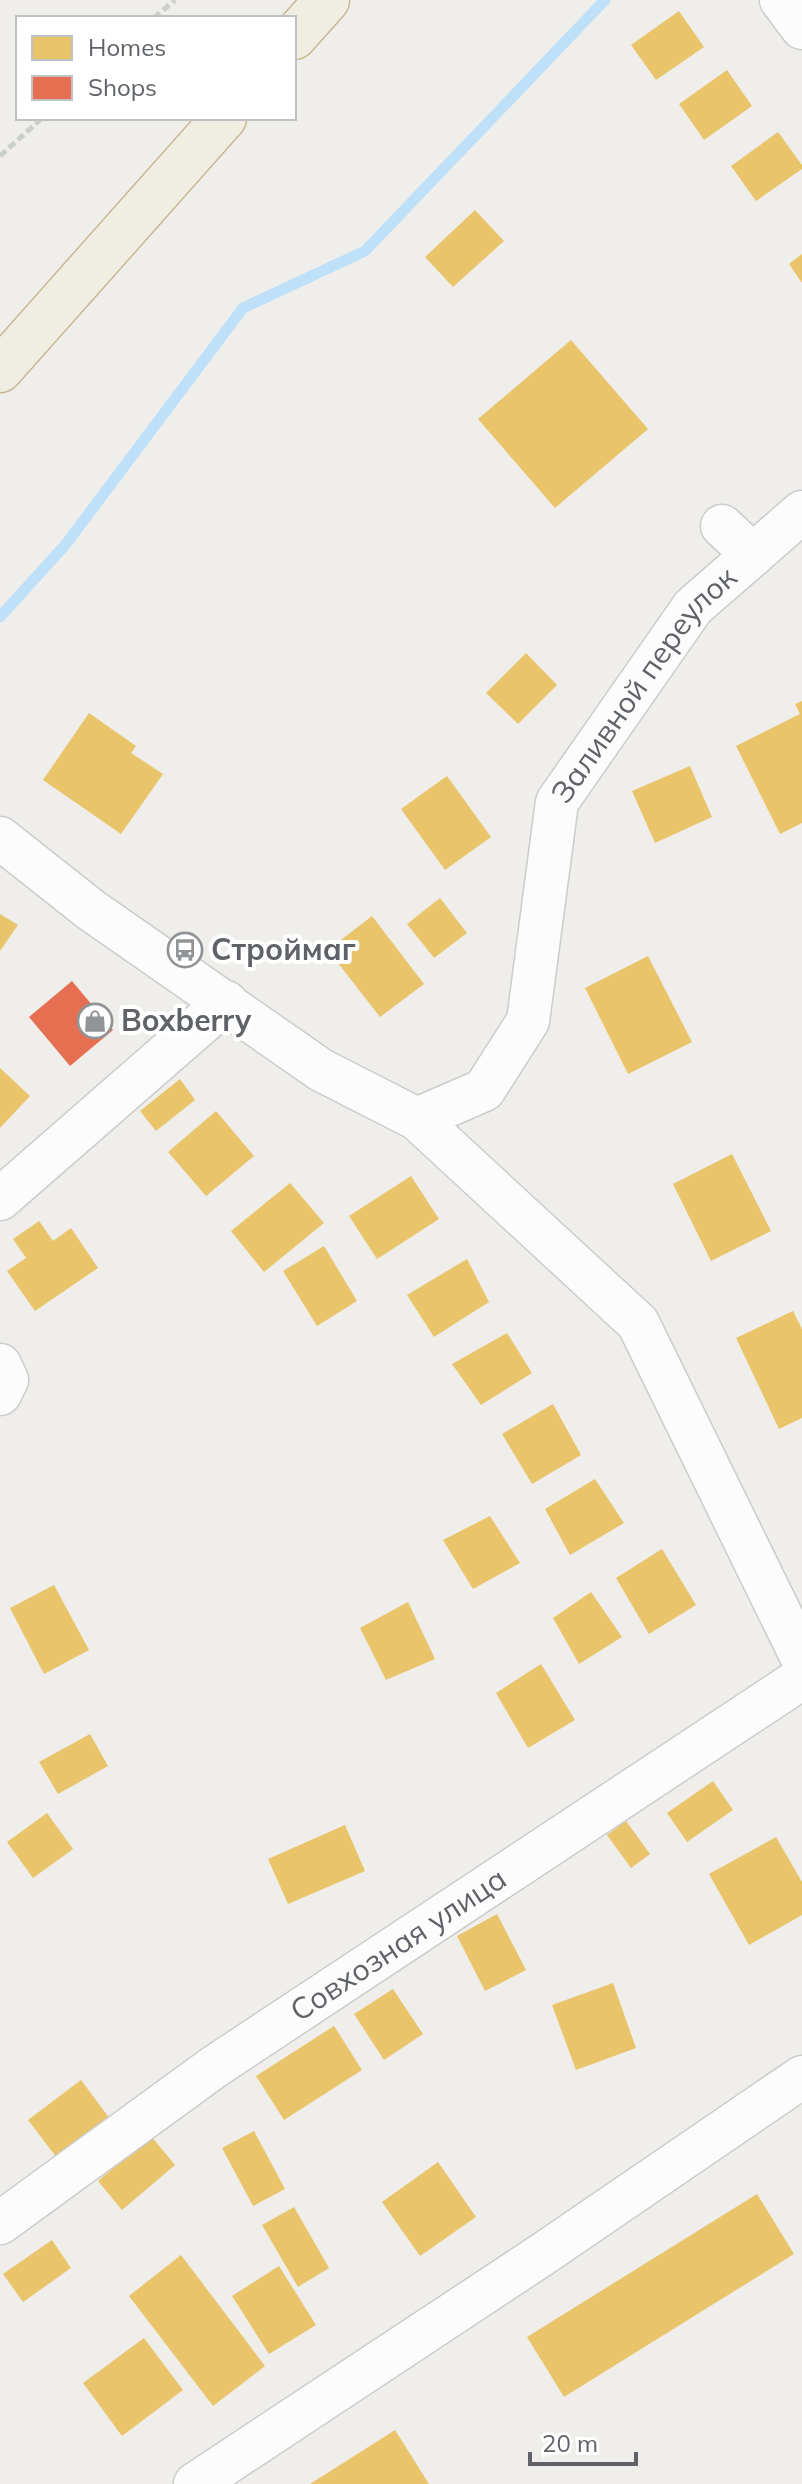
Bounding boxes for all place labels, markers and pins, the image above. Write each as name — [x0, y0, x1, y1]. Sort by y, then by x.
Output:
place label: Строймаг — [211, 930, 356, 968]
bus stop icon: Строймаг — [166, 931, 204, 969]
place label: Boxberry — [121, 1001, 252, 1039]
shop icon: Boxberry — [76, 1002, 114, 1040]

